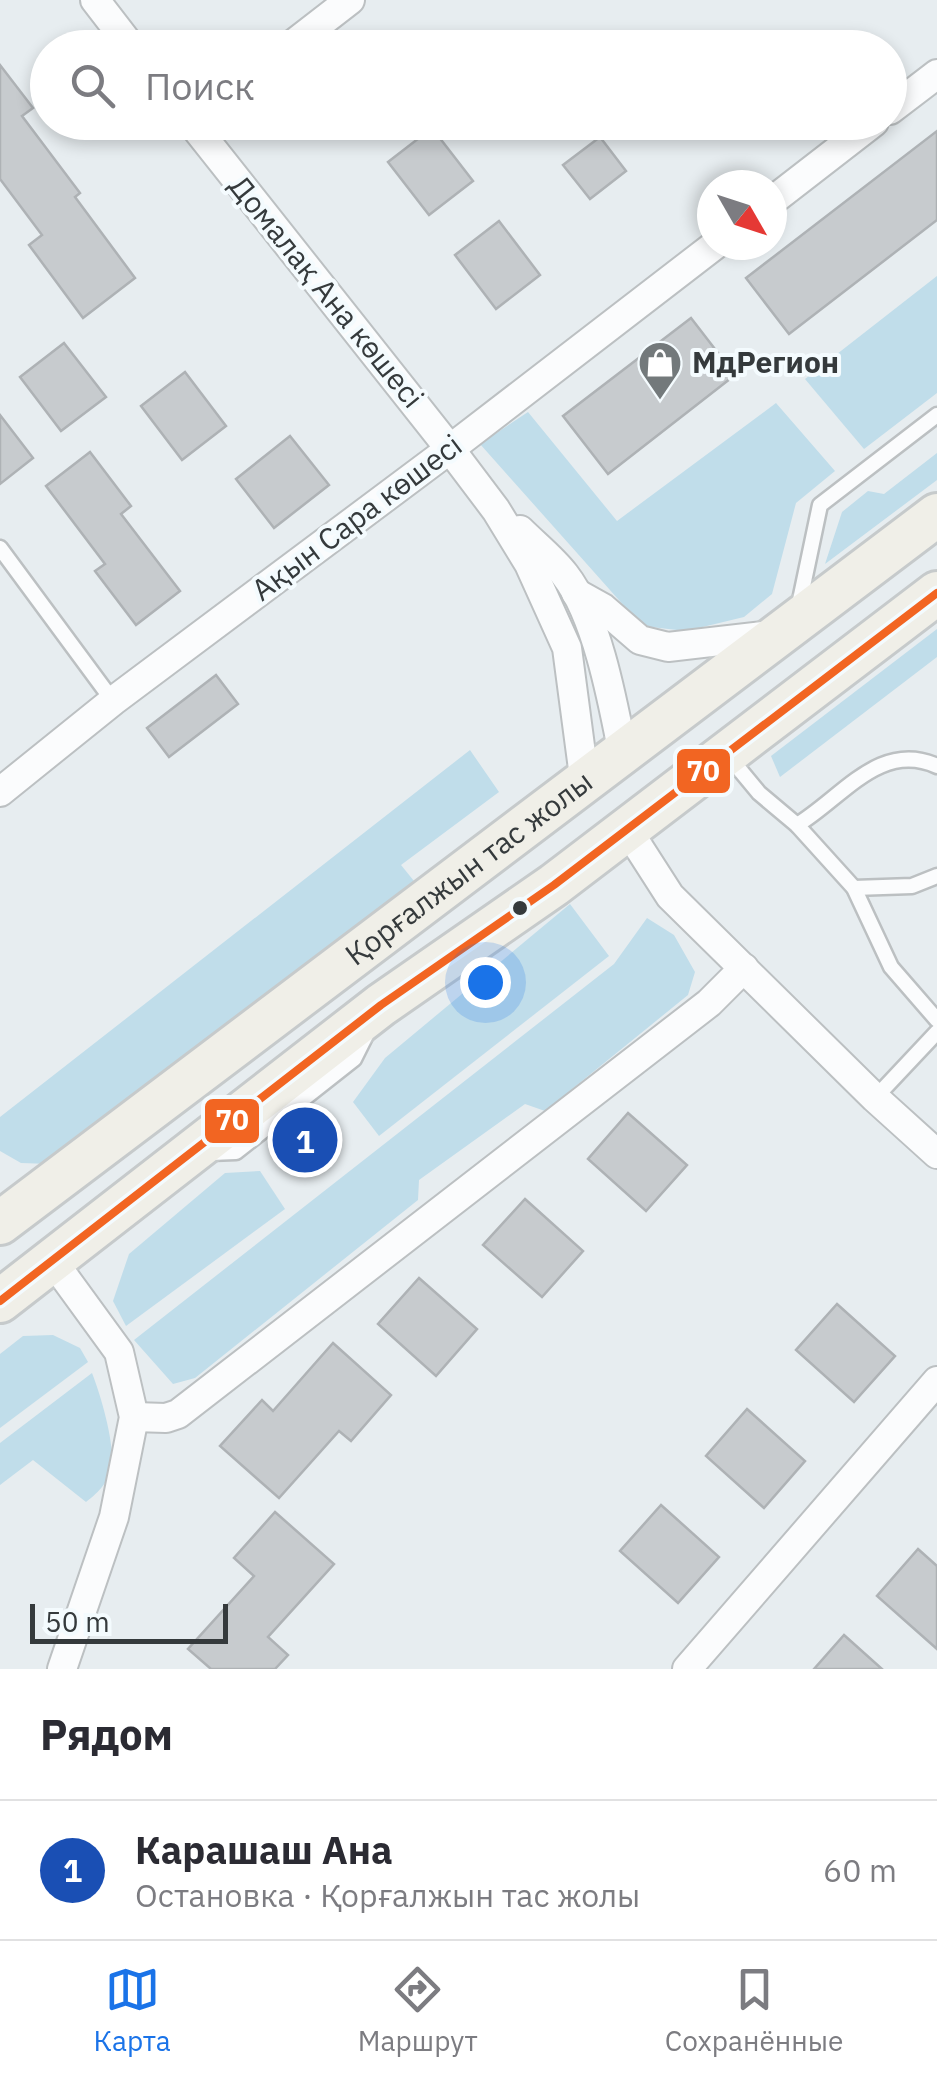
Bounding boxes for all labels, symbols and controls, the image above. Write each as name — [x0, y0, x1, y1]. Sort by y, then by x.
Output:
search box — [30, 30, 907, 140]
icon: search — [65, 58, 120, 113]
text: Поиск — [145, 61, 255, 110]
street label: Домалақ Ана көшесі — [221, 167, 433, 415]
north arrow — [697, 170, 787, 260]
shop icon: МдРегион — [637, 340, 683, 401]
place label: МдРегион — [692, 342, 839, 381]
street label: Ақын Сара көшесі — [243, 425, 469, 609]
line badge: 70 — [675, 747, 732, 795]
text: 70 — [686, 752, 720, 789]
street label: Қорғалжын тас жолы — [337, 761, 600, 973]
unlabelled marker — [510, 898, 530, 918]
your location — [460, 957, 511, 1008]
line badge: 70 — [203, 1097, 261, 1145]
text: 70 — [215, 1101, 249, 1138]
pin: 1 — [272, 1102, 338, 1178]
scale bar — [30, 1599, 228, 1644]
text: 50 m — [45, 1603, 110, 1640]
text: Рядом — [40, 1707, 173, 1762]
text: Карашаш Ана — [135, 1825, 393, 1874]
text: 1 — [63, 1849, 82, 1891]
text: 60 m — [823, 1849, 897, 1891]
text: Остановка · Қорғалжын тас жолы — [135, 1874, 640, 1916]
tab: Карта — [94, 1962, 171, 2059]
tab: Маршрут — [358, 1962, 478, 2059]
tab: Сохранённые — [665, 1962, 843, 2059]

